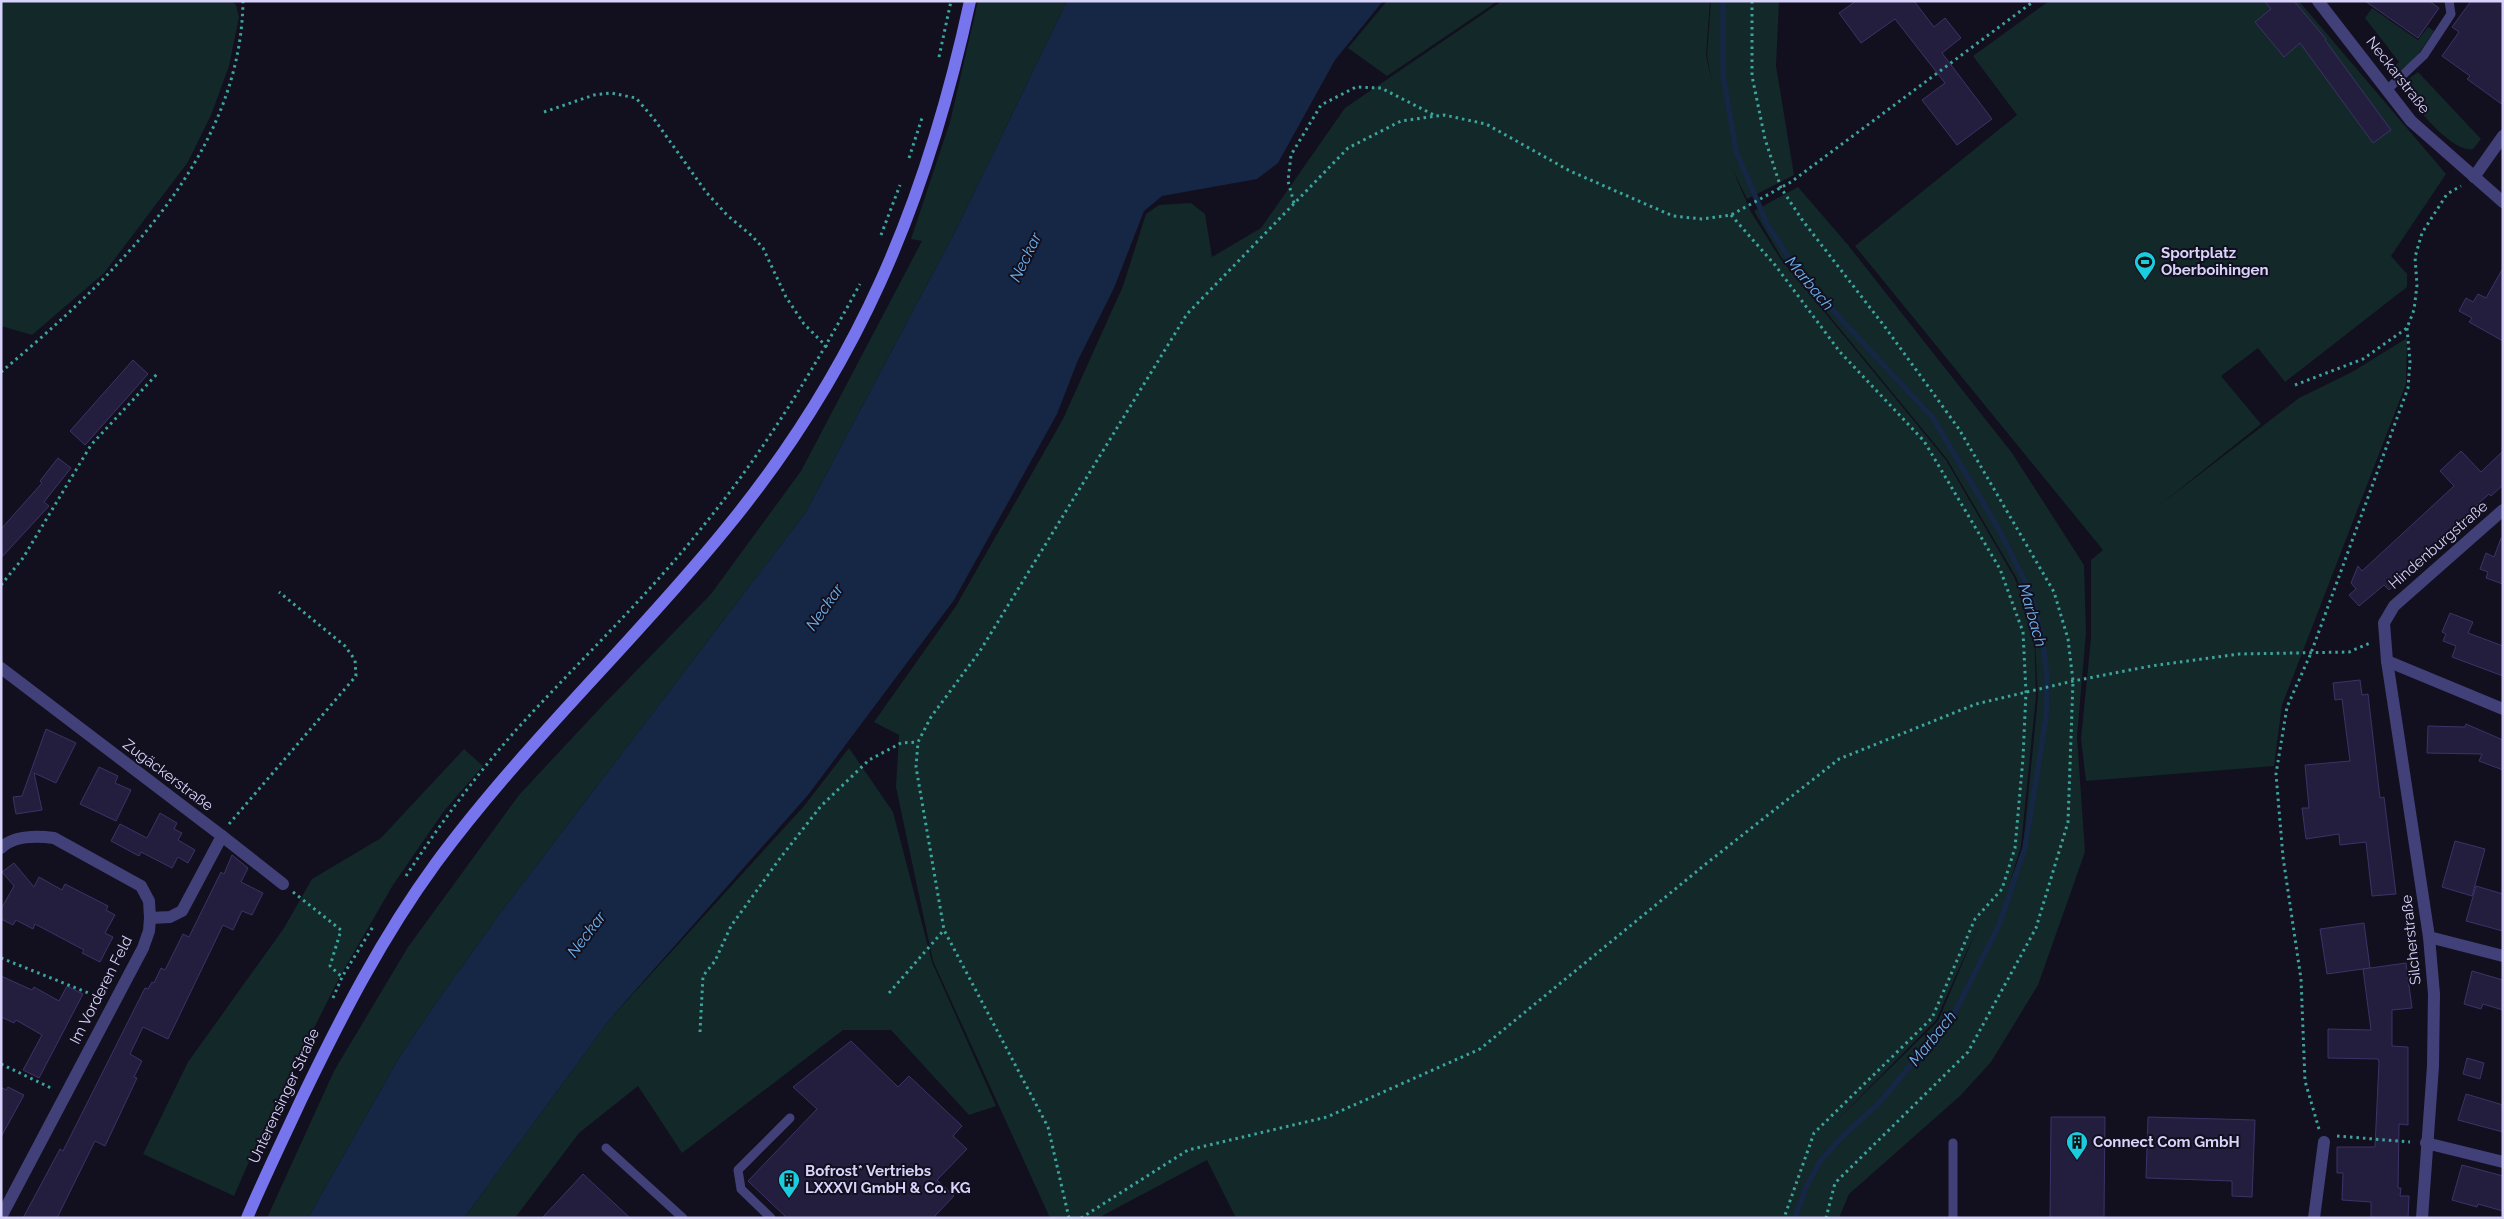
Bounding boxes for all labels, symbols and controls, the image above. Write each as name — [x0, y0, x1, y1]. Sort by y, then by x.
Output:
street label: Neckarstraße — [2362, 33, 2434, 117]
water label: Neckar — [1005, 229, 1046, 285]
place label: Sportplatz Oberboihingen — [2161, 244, 2269, 279]
sports icon: Sportplatz Oberboihingen — [2133, 250, 2157, 281]
water label: Marbach — [1782, 252, 1838, 314]
street label: Hindenburgstraße — [2385, 497, 2491, 593]
water label: Neckar — [802, 580, 847, 634]
water label: Marbach — [2014, 581, 2051, 649]
street label: Zugäckerstraße — [119, 735, 217, 815]
street label: Silcherstraße — [2397, 894, 2425, 986]
water label: Neckar — [563, 907, 610, 961]
street label: Im Vorderen Feld — [66, 933, 136, 1047]
water label: Marbach — [1905, 1007, 1960, 1069]
street label: Unterensinger Straße — [245, 1026, 323, 1166]
building icon: Connect Com GmbH — [2065, 1130, 2089, 1161]
place label: Connect Com GmbH — [2093, 1133, 2240, 1151]
place label: Bofrost* Vertriebs LXXXVI GmbH & Co. KG — [805, 1162, 971, 1197]
building icon: Bofrost* Vertriebs LXXXVI GmbH & Co. KG — [777, 1168, 801, 1199]

